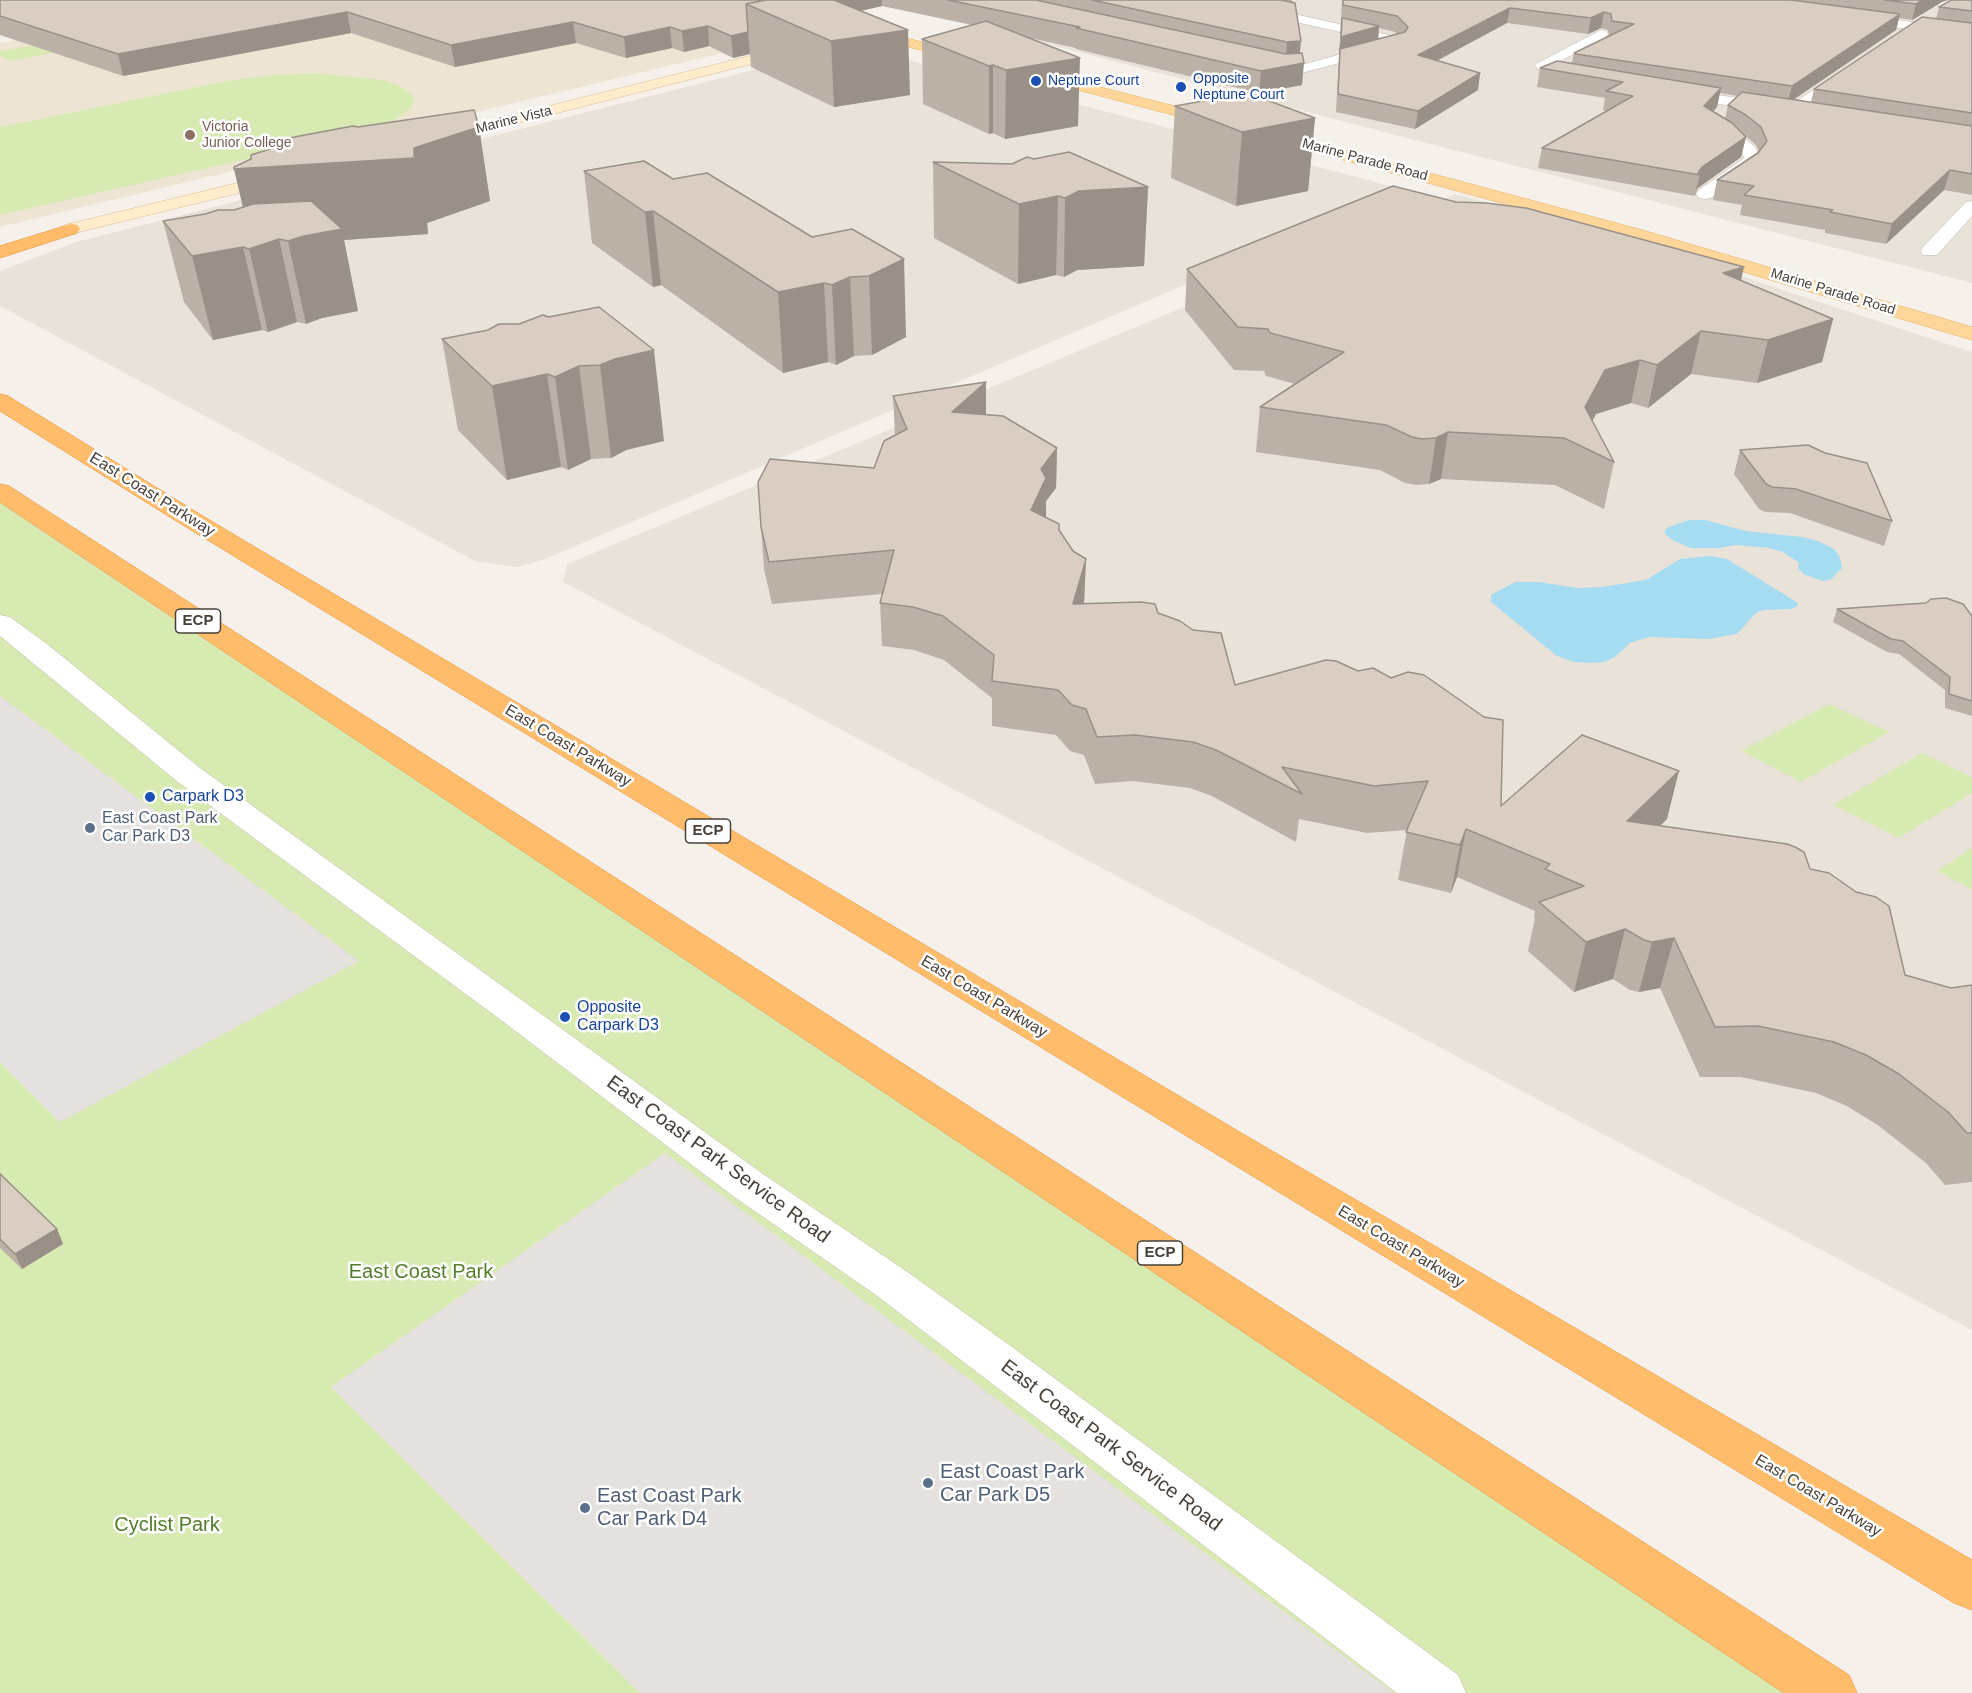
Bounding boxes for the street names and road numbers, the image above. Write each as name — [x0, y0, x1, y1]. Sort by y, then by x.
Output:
street label: Marine Vista — [474, 102, 554, 138]
street label: Marine Parade Road — [1300, 135, 1430, 185]
street label: Marine Parade Road — [1769, 265, 1897, 319]
street label: East Coast Parkway — [86, 449, 218, 541]
road number: ECP — [176, 609, 220, 633]
street label: East Coast Parkway — [501, 701, 635, 791]
road number: ECP — [686, 819, 730, 843]
street label: East Coast Parkway — [917, 952, 1051, 1042]
street label: East Coast Park Service Road — [602, 1071, 834, 1249]
street label: East Coast Parkway — [1334, 1202, 1468, 1292]
road number: ECP — [1138, 1241, 1182, 1265]
street label: East Coast Park Service Road — [996, 1355, 1226, 1537]
street label: East Coast Parkway — [1751, 1451, 1885, 1541]

